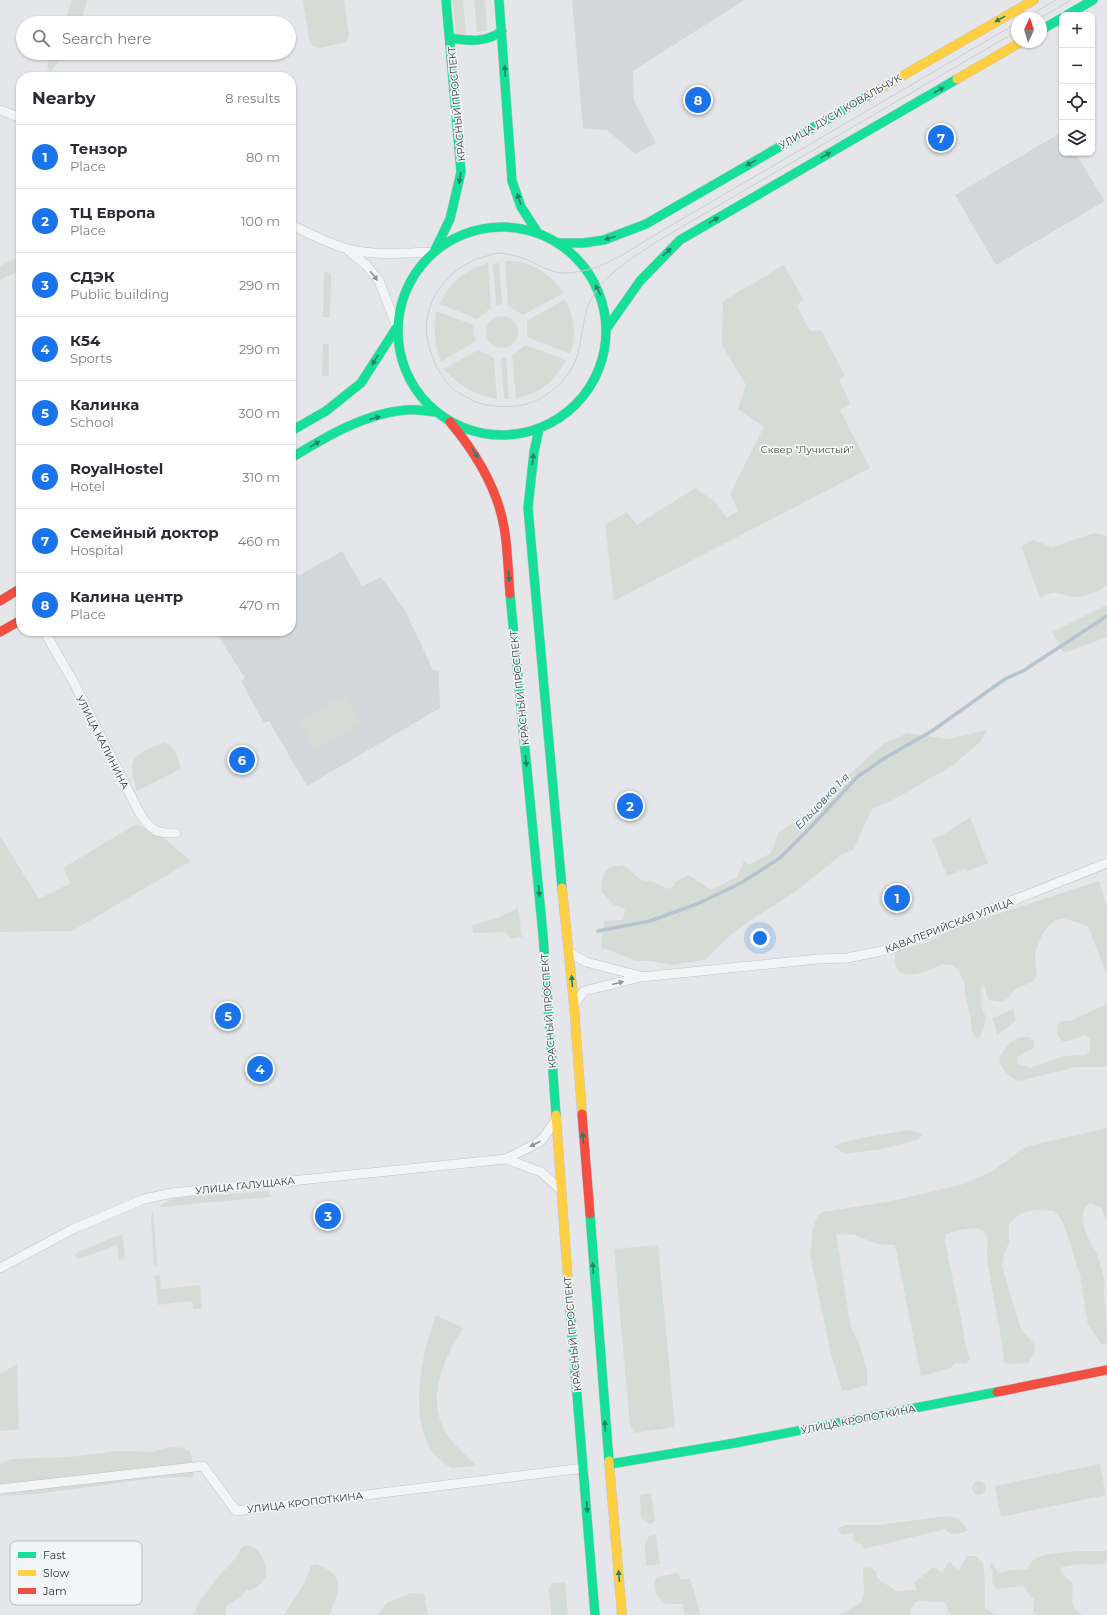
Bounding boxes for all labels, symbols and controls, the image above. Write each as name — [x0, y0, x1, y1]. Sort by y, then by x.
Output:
north arrow — [1011, 12, 1047, 48]
map controls — [1059, 12, 1095, 156]
button: + — [1059, 12, 1095, 48]
search box — [16, 16, 296, 60]
one-way arrow — [994, 16, 1006, 23]
icon: search — [30, 27, 52, 49]
text: Search here — [62, 29, 151, 48]
street label: КРАСНЫЙ ПРОСПЕКТ — [445, 46, 468, 162]
button: − — [1059, 48, 1095, 84]
one-way arrow — [501, 65, 508, 77]
street label: УЛИЦА ДУСИ КОВАЛЬЧУК — [777, 71, 904, 152]
button: locate — [1059, 84, 1095, 120]
pin: 8 — [685, 85, 711, 115]
one-way arrow — [933, 86, 945, 93]
text: Nearby — [32, 88, 96, 108]
text: 8 results — [225, 90, 280, 106]
button: layers — [1059, 120, 1095, 156]
pin: 7 — [928, 123, 954, 153]
text: Тензор — [70, 139, 127, 158]
text: 1 — [42, 149, 48, 165]
text: 80 m — [246, 149, 280, 165]
one-way arrow — [821, 151, 832, 158]
text: Place — [70, 158, 106, 174]
one-way arrow — [745, 159, 757, 166]
one-way arrow — [456, 172, 462, 184]
one-way arrow — [515, 193, 521, 205]
text: ТЦ Европа — [70, 203, 155, 222]
text: 2 — [41, 213, 49, 229]
text: 100 m — [241, 213, 280, 229]
one-way arrow — [708, 217, 720, 224]
text: Place — [70, 222, 106, 238]
one-way arrow — [604, 236, 616, 242]
one-way arrow — [661, 247, 672, 256]
text: СДЭК — [70, 267, 115, 286]
one-way arrow — [370, 270, 379, 281]
text: 3 — [41, 277, 49, 293]
text: 290 m — [239, 277, 280, 293]
one-way arrow — [594, 284, 601, 296]
text: Public building — [70, 286, 169, 302]
text: К54 — [70, 331, 100, 350]
text: 4 — [41, 341, 49, 357]
text: 290 m — [239, 341, 280, 357]
text: Sports — [70, 350, 112, 366]
one-way arrow — [372, 354, 379, 366]
text: Калинка — [70, 395, 139, 414]
text: 5 — [41, 405, 49, 421]
text: 300 m — [238, 405, 280, 421]
text: School — [70, 414, 114, 430]
one-way arrow — [369, 414, 381, 420]
one-way arrow — [309, 440, 321, 447]
park label: Сквер "Лучистый" — [760, 443, 854, 456]
one-way arrow — [471, 447, 479, 458]
one-way arrow — [529, 453, 536, 465]
text: RoyalHostel — [70, 459, 163, 478]
text: 6 — [41, 469, 49, 485]
text: 310 m — [242, 469, 280, 485]
text: Hotel — [70, 478, 105, 494]
text: Семейный доктор — [70, 523, 219, 542]
text: 7 — [41, 533, 49, 549]
text: 460 m — [238, 533, 280, 549]
text: Hospital — [70, 542, 123, 558]
one-way arrow — [505, 570, 512, 582]
text: Калина центр — [70, 587, 183, 606]
text: 8 — [41, 597, 49, 613]
text: 470 m — [239, 597, 280, 613]
text: Place — [70, 606, 106, 622]
street label: КРАСНЫЙ ПРОСПЕКТ — [507, 630, 532, 746]
street label: УЛИЦА КАЛИНИНА — [73, 693, 132, 792]
pin: 6 — [229, 745, 255, 775]
one-way arrow — [523, 755, 529, 767]
water label: Ельцовка 1-я — [792, 770, 853, 832]
pin: 2 — [617, 791, 643, 821]
pin: 1 — [884, 883, 910, 913]
one-way arrow — [535, 885, 542, 897]
street label: КАВАЛЕРИЙСКАЯ УЛИЦА — [883, 895, 1016, 956]
your location — [750, 928, 770, 948]
street label: КРАСНЫЙ ПРОСПЕКТ — [538, 953, 559, 1069]
one-way arrow — [568, 975, 575, 987]
one-way arrow — [612, 980, 624, 986]
pin: 5 — [215, 1001, 241, 1031]
pin: 4 — [247, 1054, 273, 1084]
one-way arrow — [580, 1132, 587, 1144]
one-way arrow — [529, 1141, 541, 1147]
street label: УЛИЦА ГАЛУЩАКА — [195, 1174, 296, 1197]
pin: 3 — [315, 1201, 341, 1231]
one-way arrow — [589, 1262, 596, 1274]
street label: КРАСНЫЙ ПРОСПЕКТ — [561, 1276, 584, 1392]
street label: УЛИЦА КРОПОТКИНА — [800, 1402, 917, 1437]
one-way arrow — [602, 1420, 609, 1432]
street label: УЛИЦА КРОПОТКИНА — [246, 1489, 364, 1516]
one-way arrow — [583, 1501, 590, 1513]
legend — [10, 1541, 142, 1605]
text: Fast — [43, 1548, 67, 1562]
text: Slow — [43, 1566, 69, 1580]
one-way arrow — [615, 1570, 622, 1582]
text: Jam — [42, 1584, 67, 1598]

